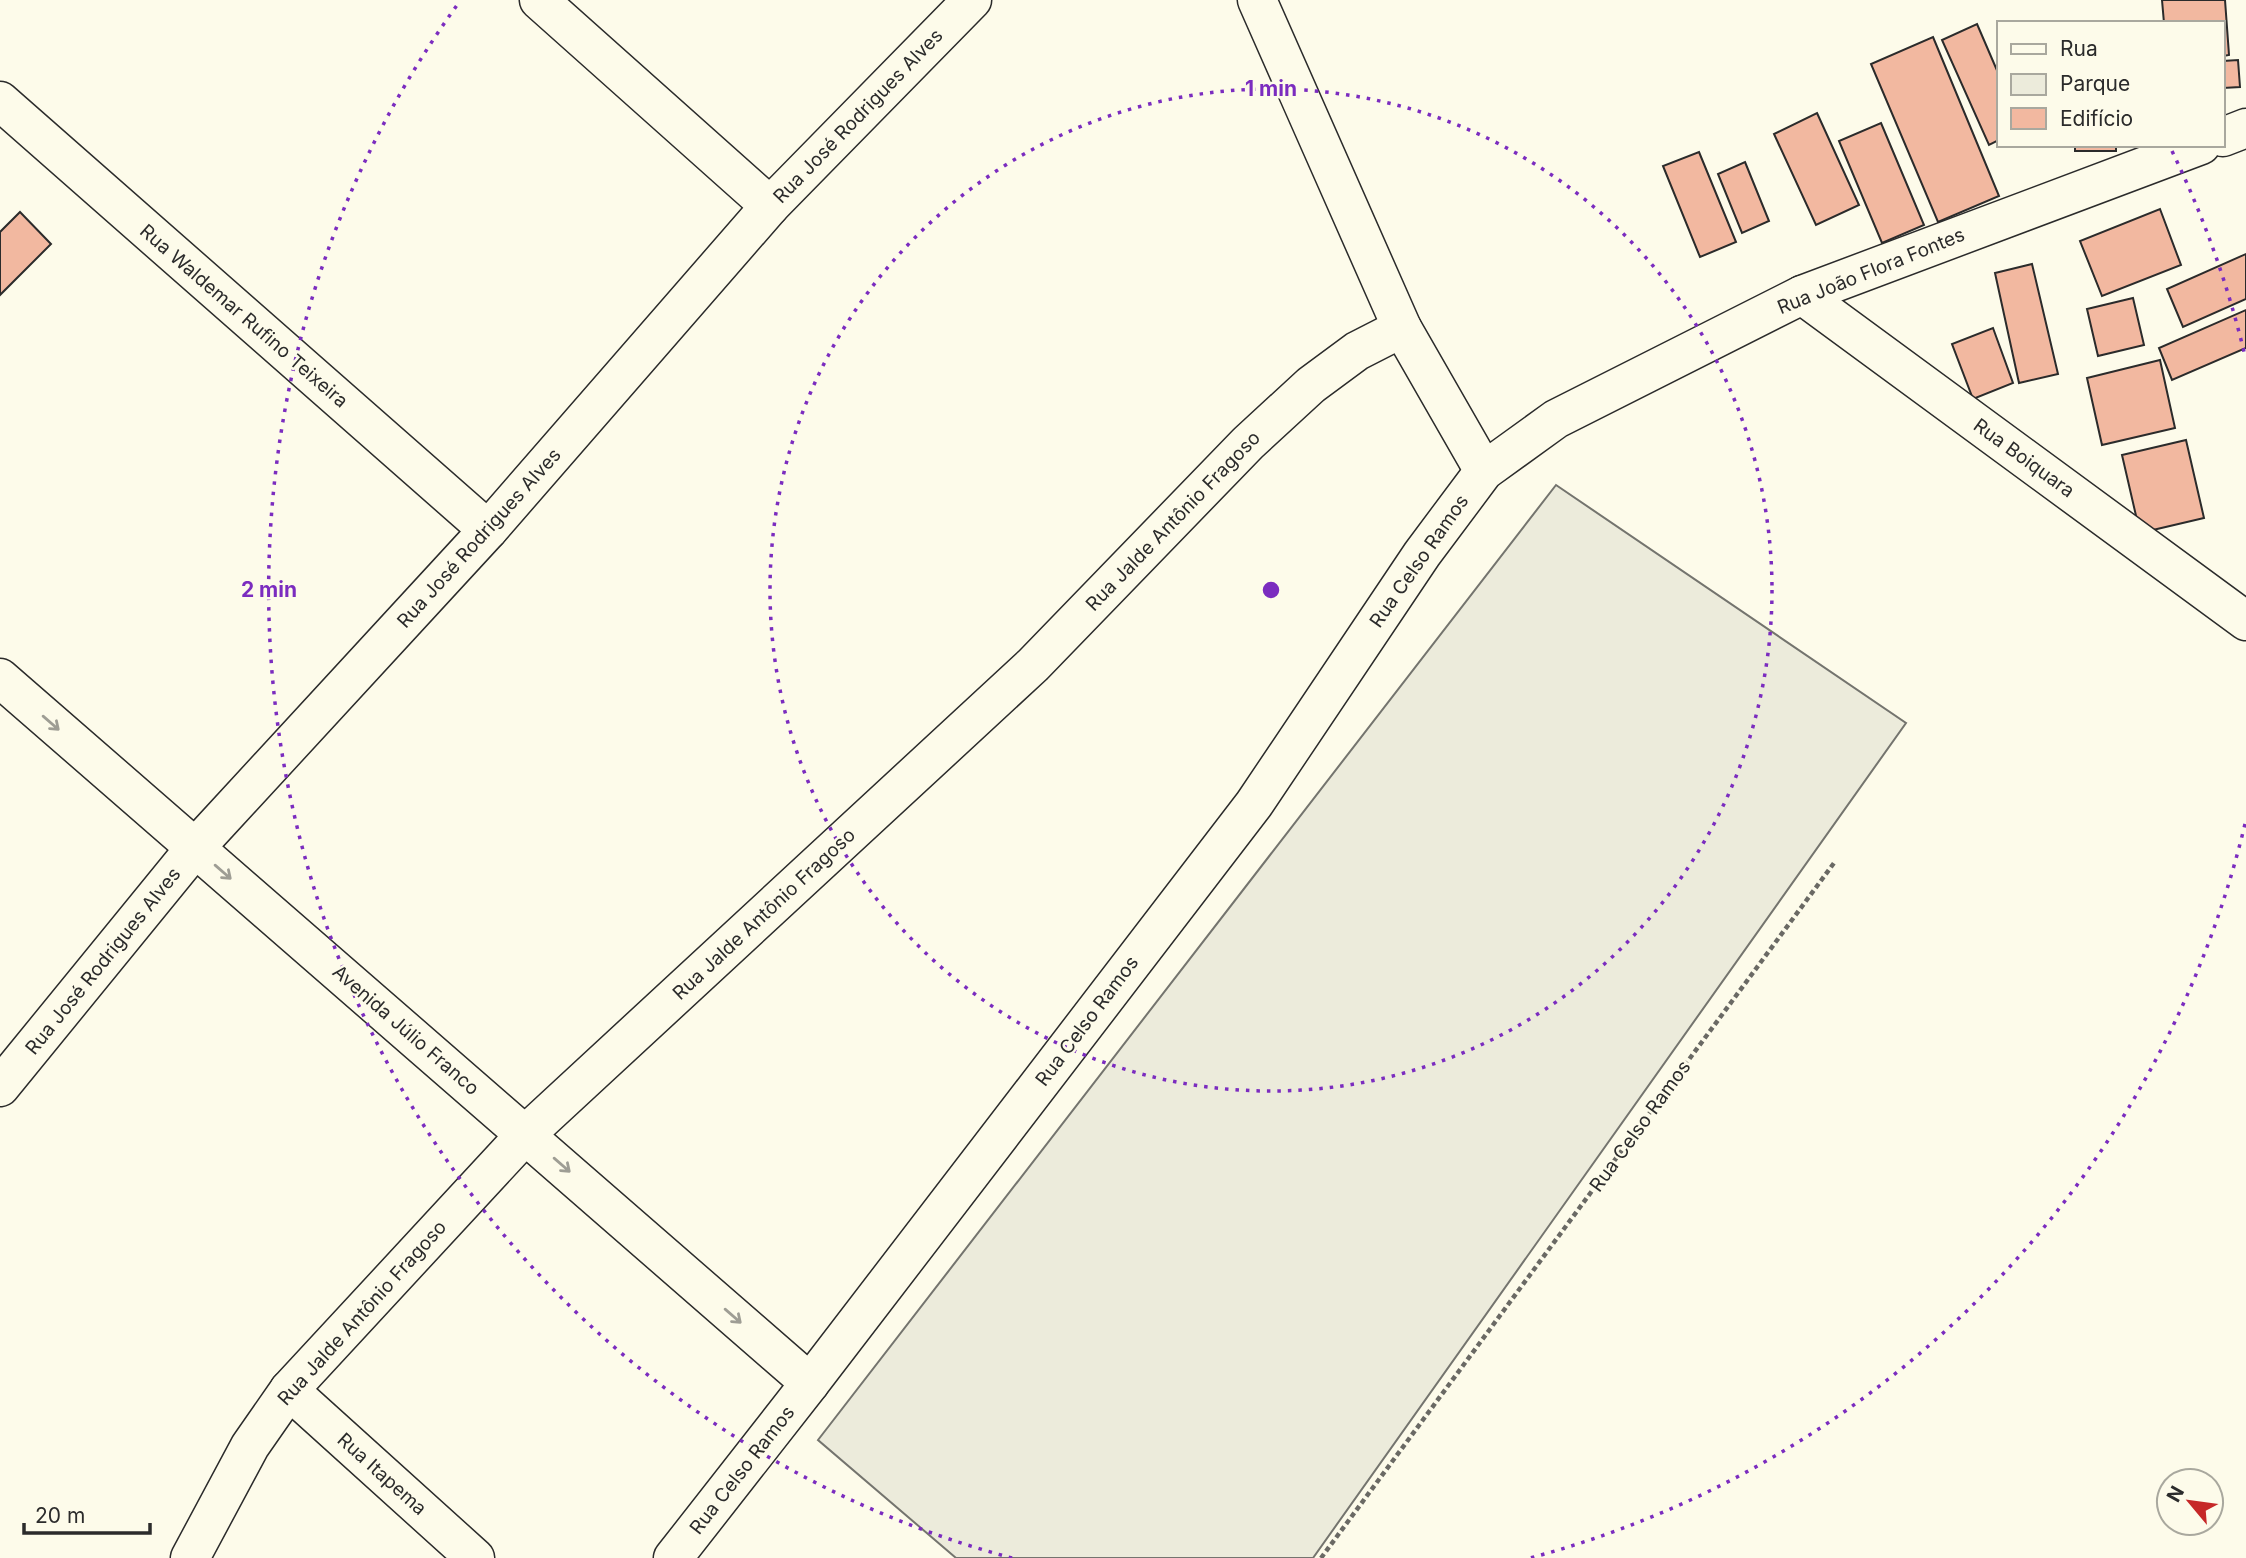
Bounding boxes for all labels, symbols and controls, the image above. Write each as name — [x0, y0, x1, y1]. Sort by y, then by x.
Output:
legend — [1997, 21, 2225, 147]
street label: Rua José Rodrigues Alves — [769, 24, 947, 208]
text: Rua — [2060, 36, 2098, 61]
text: Parque — [2060, 71, 2130, 96]
text: 1 min — [1245, 76, 1297, 101]
text: Edifício — [2060, 106, 2133, 131]
street label: Rua Waldemar Rufino Teixeira — [135, 219, 353, 413]
street label: Rua João Flora Fontes — [1774, 223, 1968, 319]
street label: Rua Boiquara — [1969, 414, 2079, 502]
street label: Rua Jalde Antônio Fragoso — [1081, 426, 1265, 616]
street label: Rua José Rodrigues Alves — [392, 443, 566, 633]
street label: Rua Celso Ramos — [1365, 490, 1473, 632]
text: 2 min — [241, 577, 297, 602]
centre of rings — [1259, 578, 1283, 602]
one-way arrow — [42, 715, 60, 731]
street label: Rua Jalde Antônio Fragoso — [668, 823, 860, 1005]
street label: Rua José Rodrigues Alves — [21, 863, 185, 1059]
one-way arrow — [214, 864, 232, 880]
street label: Rua Celso Ramos — [1031, 952, 1143, 1090]
street label: Avenida Júlio Franco — [328, 960, 484, 1100]
street label: Rua Celso Ramos — [1585, 1056, 1695, 1196]
one-way arrow — [553, 1157, 570, 1174]
street label: Rua Jalde Antônio Fragoso — [273, 1216, 451, 1410]
one-way arrow — [724, 1308, 742, 1324]
street label: Rua Celso Ramos — [685, 1401, 799, 1539]
street label: Rua Itapema — [333, 1428, 431, 1520]
north arrow — [2155, 1467, 2225, 1537]
text: N — [2162, 1482, 2189, 1506]
scale bar — [24, 1492, 150, 1536]
text: 20 m — [35, 1503, 85, 1528]

